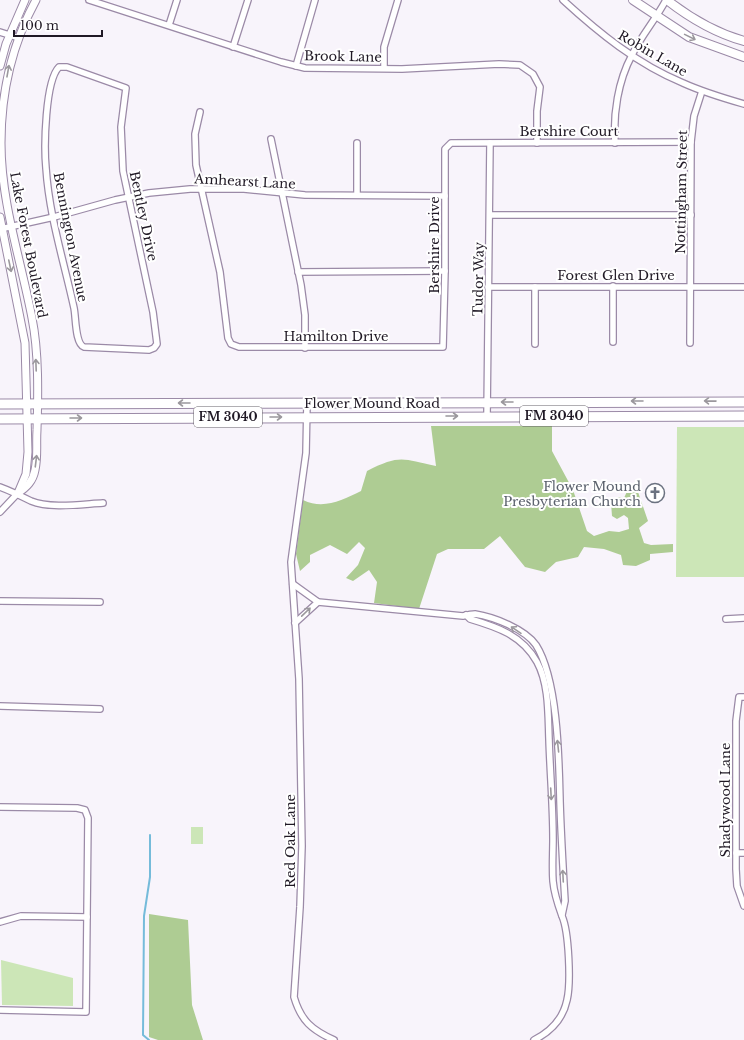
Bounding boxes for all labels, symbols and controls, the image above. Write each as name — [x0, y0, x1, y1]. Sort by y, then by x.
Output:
scale bar — [14, 12, 102, 38]
text: 100 m — [20, 18, 59, 33]
street label: Robin Lane — [615, 27, 690, 80]
one-way arrow — [684, 33, 696, 41]
street label: Brook Lane — [304, 47, 382, 66]
one-way arrow — [5, 65, 13, 78]
street label: Bershire Court — [520, 123, 619, 140]
street label: Nottingham Street — [672, 130, 691, 254]
street label: Bentley Drive — [126, 170, 161, 263]
street label: Amhearst Lane — [193, 170, 296, 193]
street label: Lake Forest Boulevard — [6, 171, 51, 320]
street label: Bennington Avenue — [50, 171, 91, 303]
street label: Bershire Drive — [426, 196, 443, 294]
street label: Tudor Way — [469, 241, 488, 316]
one-way arrow — [7, 260, 15, 273]
street label: Forest Glen Drive — [557, 267, 675, 284]
street label: Hamilton Drive — [283, 328, 389, 345]
one-way arrow — [32, 359, 39, 372]
street label: Flower Mound Road — [304, 395, 440, 412]
one-way arrow — [631, 397, 644, 405]
one-way arrow — [501, 398, 514, 406]
one-way arrow — [704, 398, 717, 405]
one-way arrow — [178, 399, 191, 407]
road number: FM 3040 — [520, 406, 588, 426]
road number: FM 3040 — [194, 407, 262, 427]
one-way arrow — [445, 412, 458, 420]
one-way arrow — [269, 413, 282, 421]
one-way arrow — [69, 414, 82, 422]
one-way arrow — [33, 455, 40, 468]
place label: Flower Mound Presbyterian Church — [503, 478, 641, 510]
church icon: Flower Mound Presbyterian Church — [644, 482, 666, 504]
one-way arrow — [301, 608, 311, 617]
one-way arrow — [510, 625, 522, 633]
one-way arrow — [554, 740, 562, 753]
street label: Shadywood Lane — [717, 743, 734, 857]
one-way arrow — [548, 787, 555, 800]
street label: Red Oak Lane — [282, 794, 299, 888]
one-way arrow — [560, 870, 567, 883]

